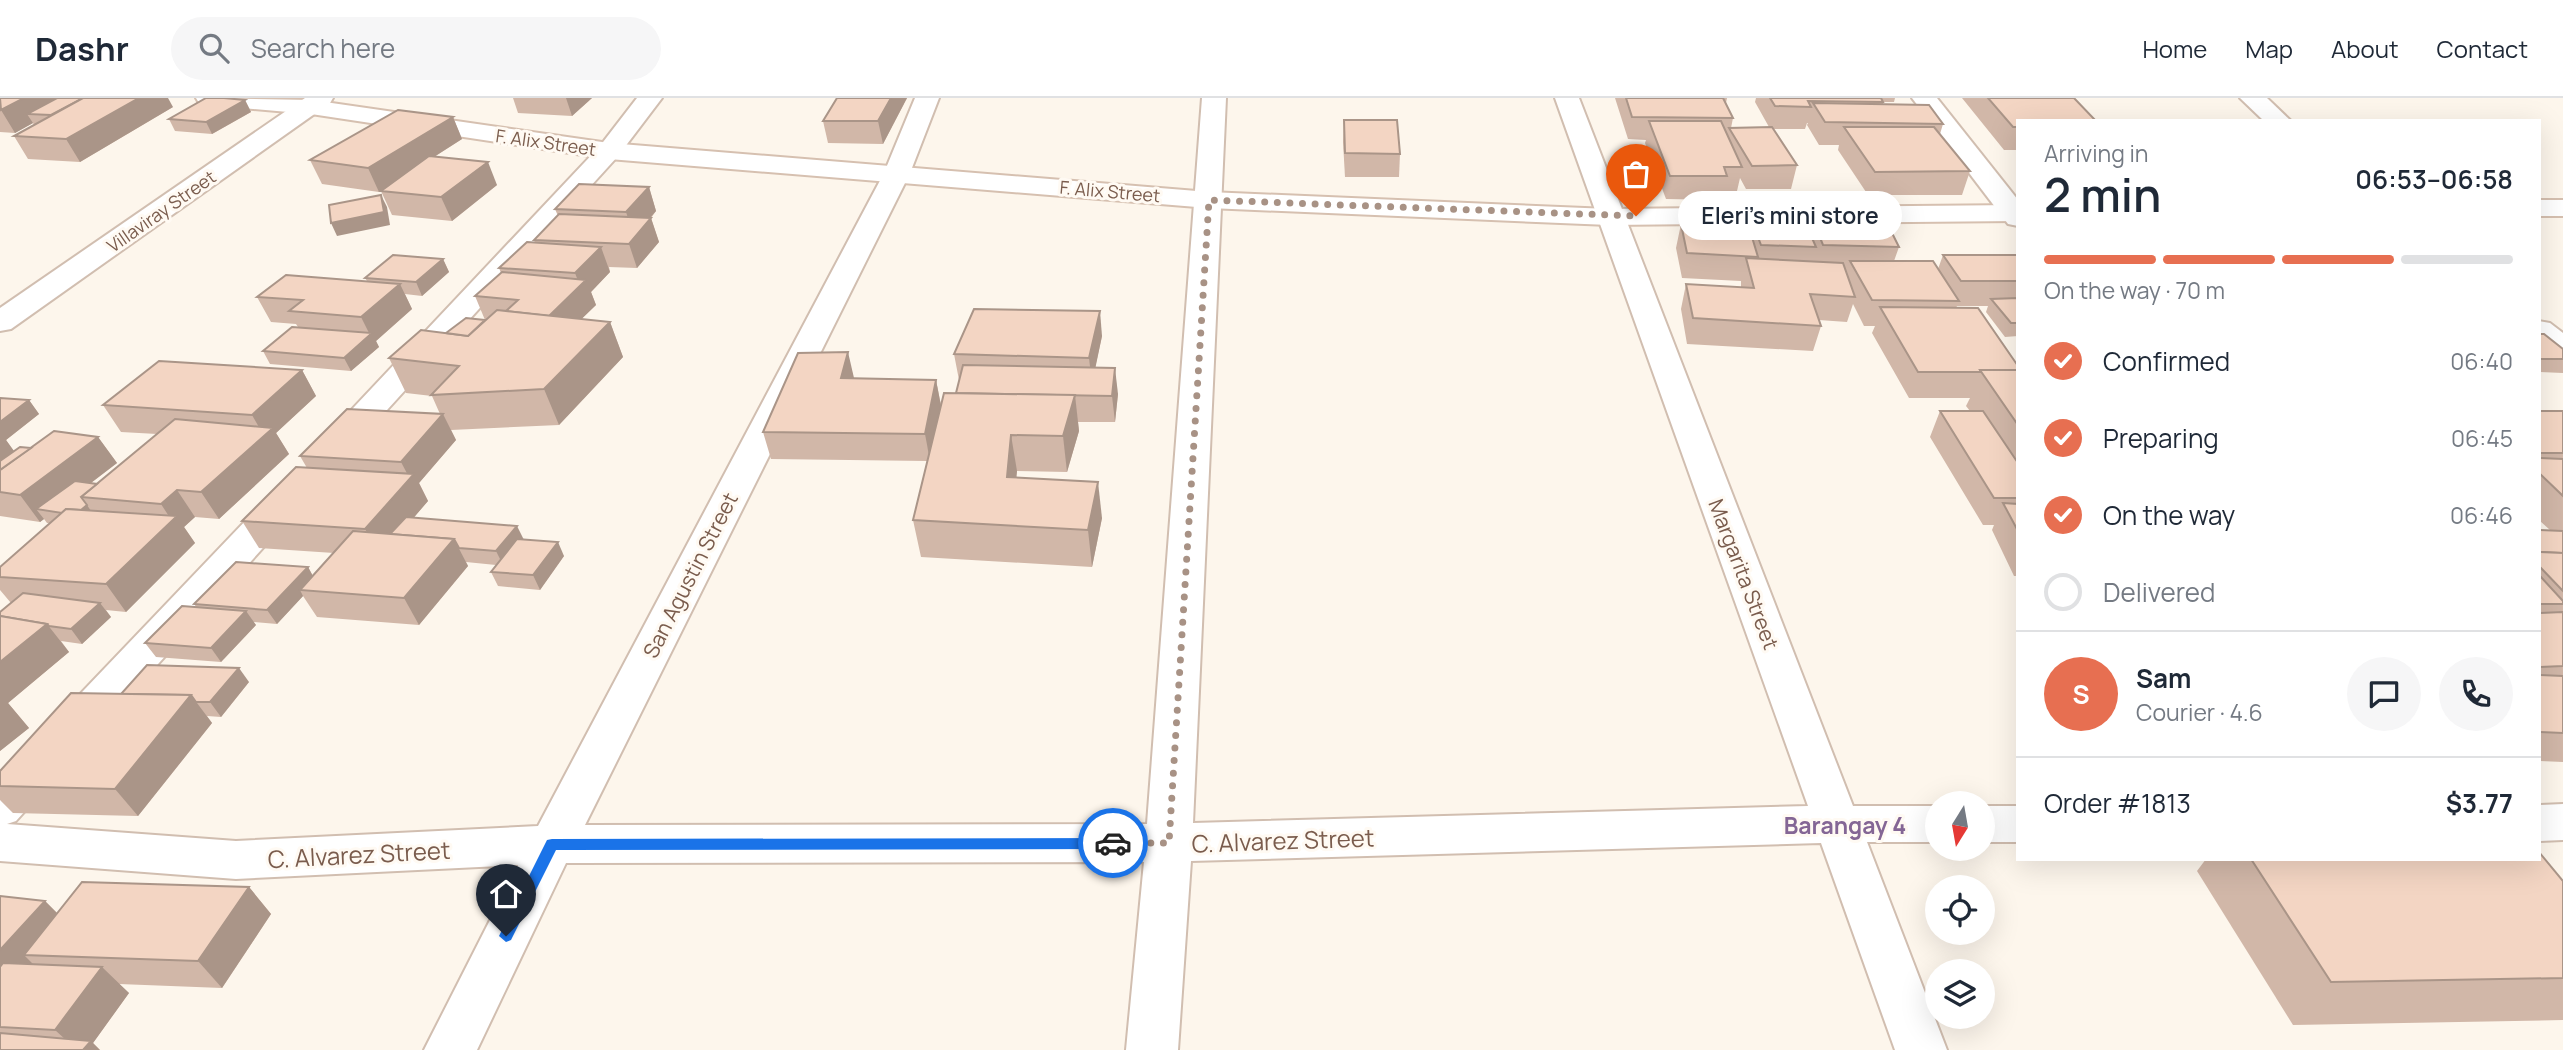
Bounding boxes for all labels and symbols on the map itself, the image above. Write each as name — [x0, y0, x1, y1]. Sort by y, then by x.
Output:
street label: F. Alix Street — [494, 123, 598, 161]
pin — [1606, 144, 1666, 216]
street label: Villaviray Street — [102, 165, 220, 257]
street label: F. Alix Street — [1059, 175, 1161, 207]
callout: Eleri's mini store — [1678, 192, 1902, 240]
street label: San Agustin Street — [636, 487, 744, 663]
street label: Margarita Street — [1702, 495, 1786, 653]
north arrow — [1925, 791, 1995, 861]
courier — [1078, 808, 1148, 878]
district label: Barangay 4 — [1784, 809, 1906, 841]
street label: C. Alvarez Street — [1191, 820, 1375, 860]
street label: C. Alvarez Street — [267, 833, 451, 875]
pin — [476, 864, 536, 936]

